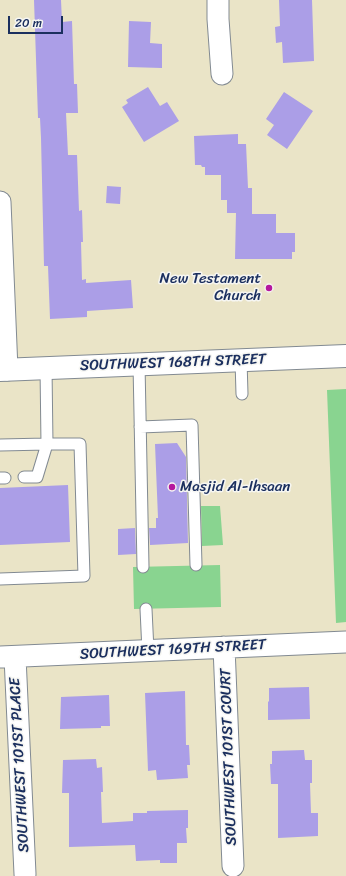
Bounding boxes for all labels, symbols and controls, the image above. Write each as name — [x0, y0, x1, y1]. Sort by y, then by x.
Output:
scale bar — [10, 8, 65, 34]
text: 20 m — [15, 12, 42, 34]
place label: New Testament Church — [160, 270, 261, 305]
marker: New Testament Church — [264, 283, 274, 293]
street label: SOUTHWEST 168TH STREET — [80, 351, 266, 375]
place label: Masjid Al-Ihsaan — [180, 478, 290, 496]
marker: Masjid Al-Ihsaan — [167, 482, 177, 492]
street label: SOUTHWEST 169TH STREET — [79, 636, 267, 664]
street label: SOUTHWEST 101ST COURT — [217, 668, 241, 846]
street label: SOUTHWEST 101ST PLACE — [6, 677, 34, 853]

